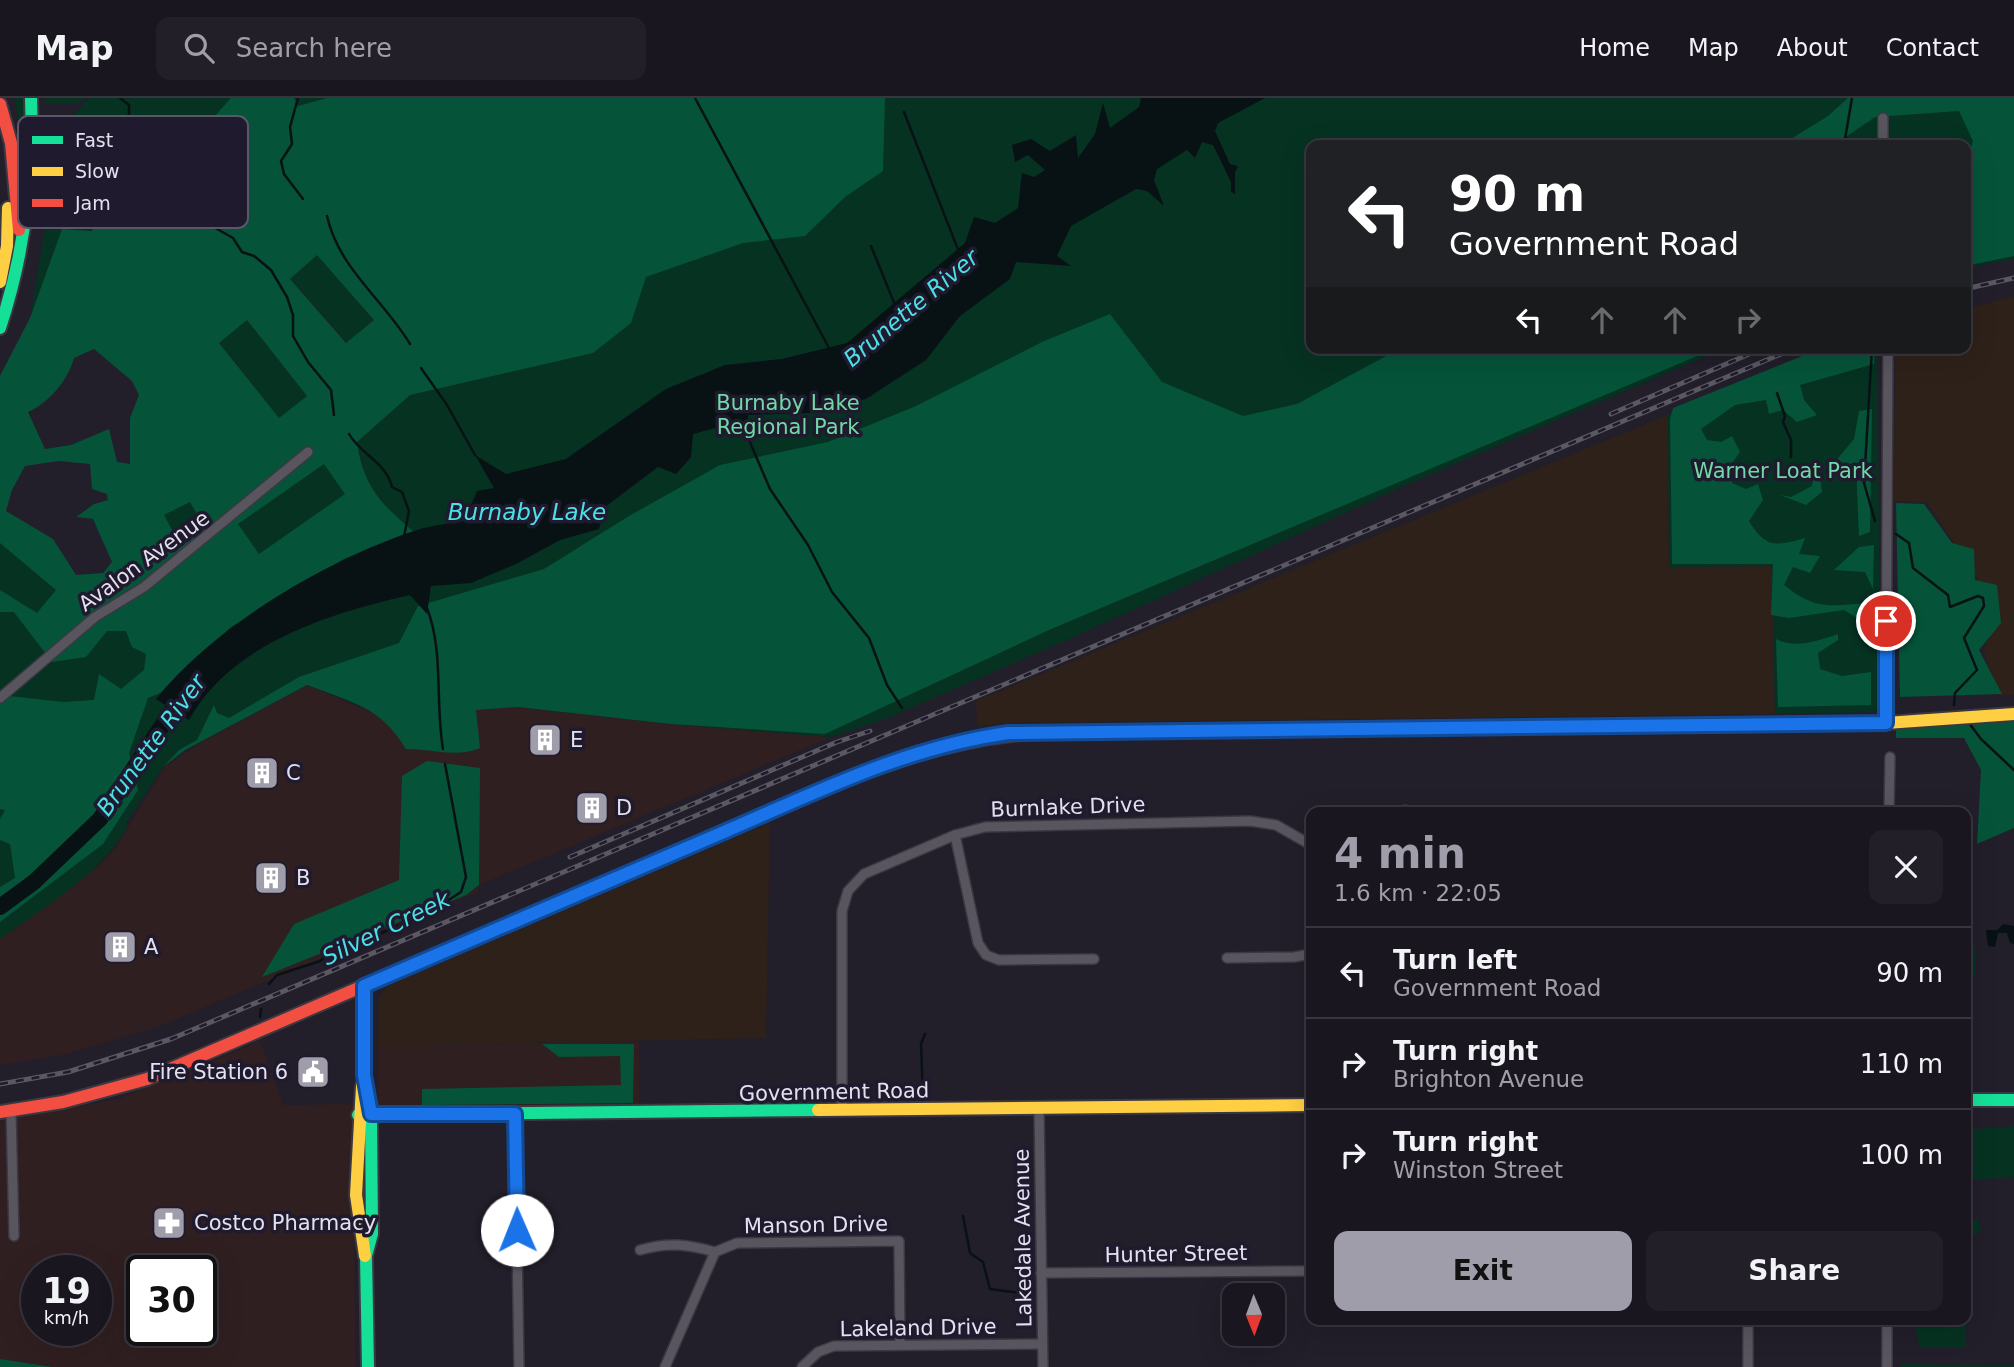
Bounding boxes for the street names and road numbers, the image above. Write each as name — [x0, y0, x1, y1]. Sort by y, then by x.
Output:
street label: Avalon Avenue — [74, 506, 214, 616]
street label: Burnlake Drive — [990, 792, 1146, 822]
street label: Government Road — [739, 1078, 929, 1106]
street label: Lakedale Avenue — [1009, 1149, 1037, 1327]
street label: Manson Drive — [744, 1212, 888, 1238]
street label: Hunter Street — [1104, 1241, 1248, 1267]
street label: Lakeland Drive — [839, 1315, 997, 1341]

